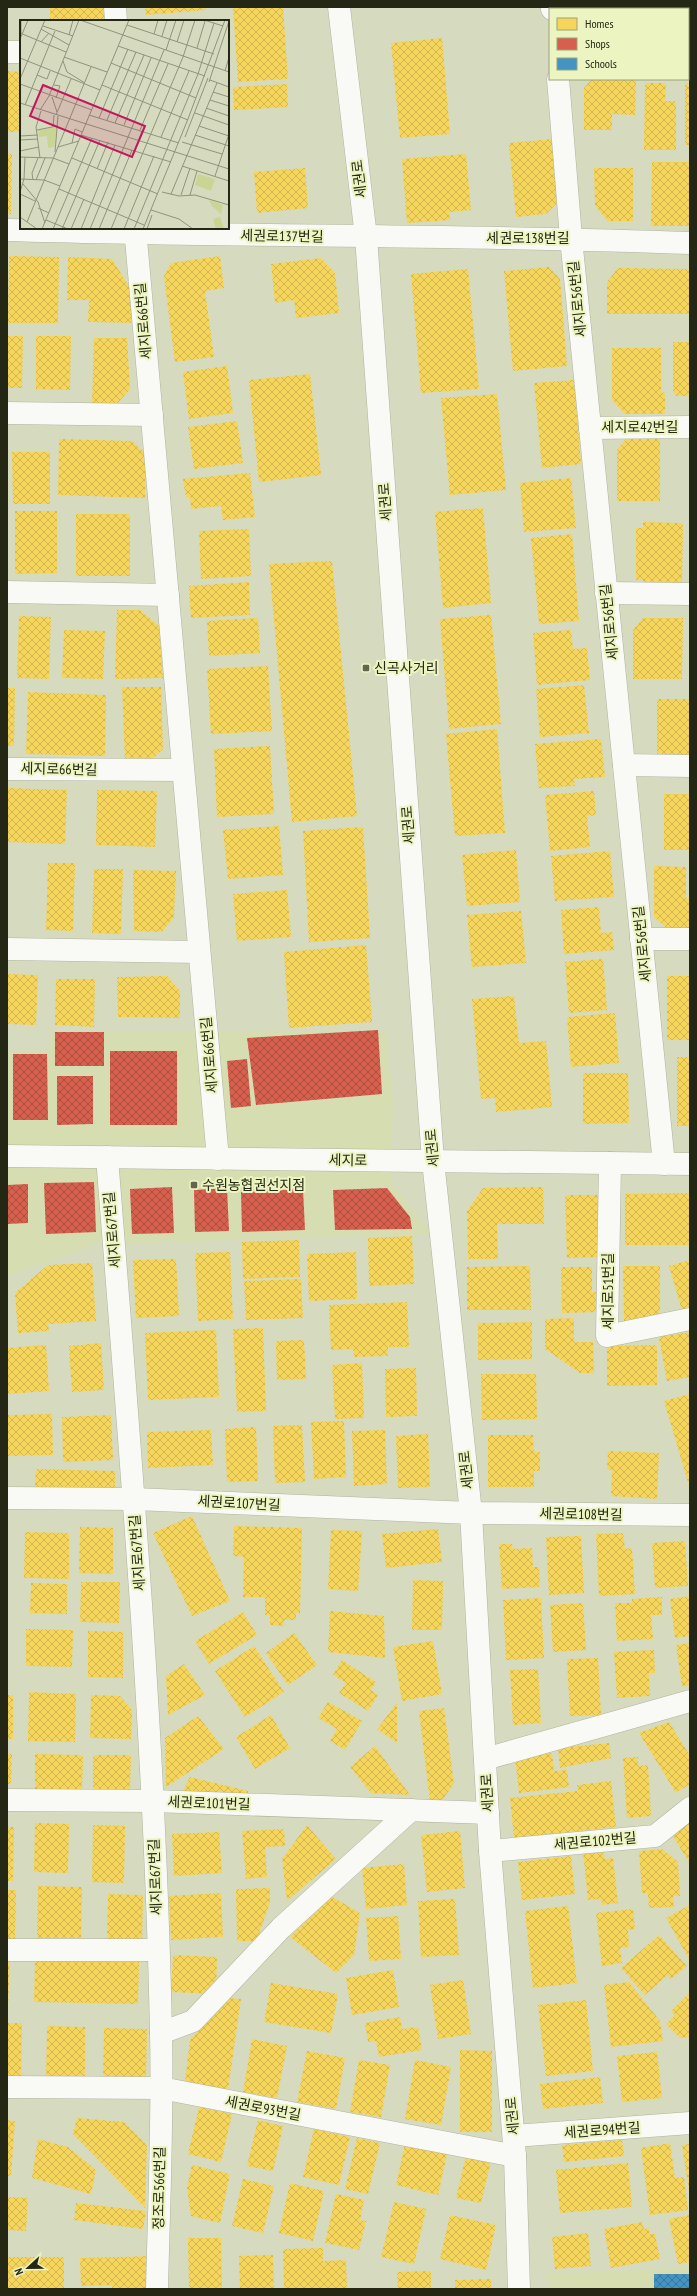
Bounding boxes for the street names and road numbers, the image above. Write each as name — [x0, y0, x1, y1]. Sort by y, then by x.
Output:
street label: 세권로 — [348, 159, 370, 199]
street label: 세권로137번길 — [240, 226, 324, 246]
street label: 세권로138번길 — [486, 229, 570, 247]
street label: 세지로56번길 — [564, 260, 590, 338]
street label: 세지로66번길 — [131, 282, 155, 360]
street label: 세지로42번길 — [602, 418, 679, 436]
street label: 세권로 — [375, 482, 395, 522]
street label: 세지로56번길 — [596, 583, 622, 661]
street label: 세지로66번길 — [20, 759, 98, 779]
street label: 세권로 — [398, 805, 418, 845]
street label: 세지로56번길 — [629, 905, 655, 983]
street label: 세지로66번길 — [197, 1016, 221, 1094]
street label: 세권로 — [421, 1128, 443, 1168]
street label: 세지로 — [329, 1151, 368, 1169]
street label: 세지로67번길 — [100, 1191, 124, 1269]
street label: 세지로51번길 — [599, 1253, 617, 1330]
street label: 세권로 — [455, 1450, 477, 1490]
street label: 세권로107번길 — [197, 1492, 281, 1514]
street label: 세권로108번길 — [539, 1504, 623, 1524]
street label: 세지로67번길 — [125, 1514, 149, 1592]
street label: 세권로 — [477, 1773, 497, 1813]
street label: 세권로101번길 — [167, 1793, 251, 1813]
street label: 세권로102번길 — [553, 1828, 637, 1854]
street label: 세지로67번길 — [145, 1838, 165, 1916]
street label: 세권로93번길 — [223, 2092, 303, 2124]
street label: 세권로 — [501, 2096, 523, 2136]
street label: 세권로94번길 — [563, 2118, 641, 2142]
street label: 정조로566번길 — [149, 2146, 169, 2230]

